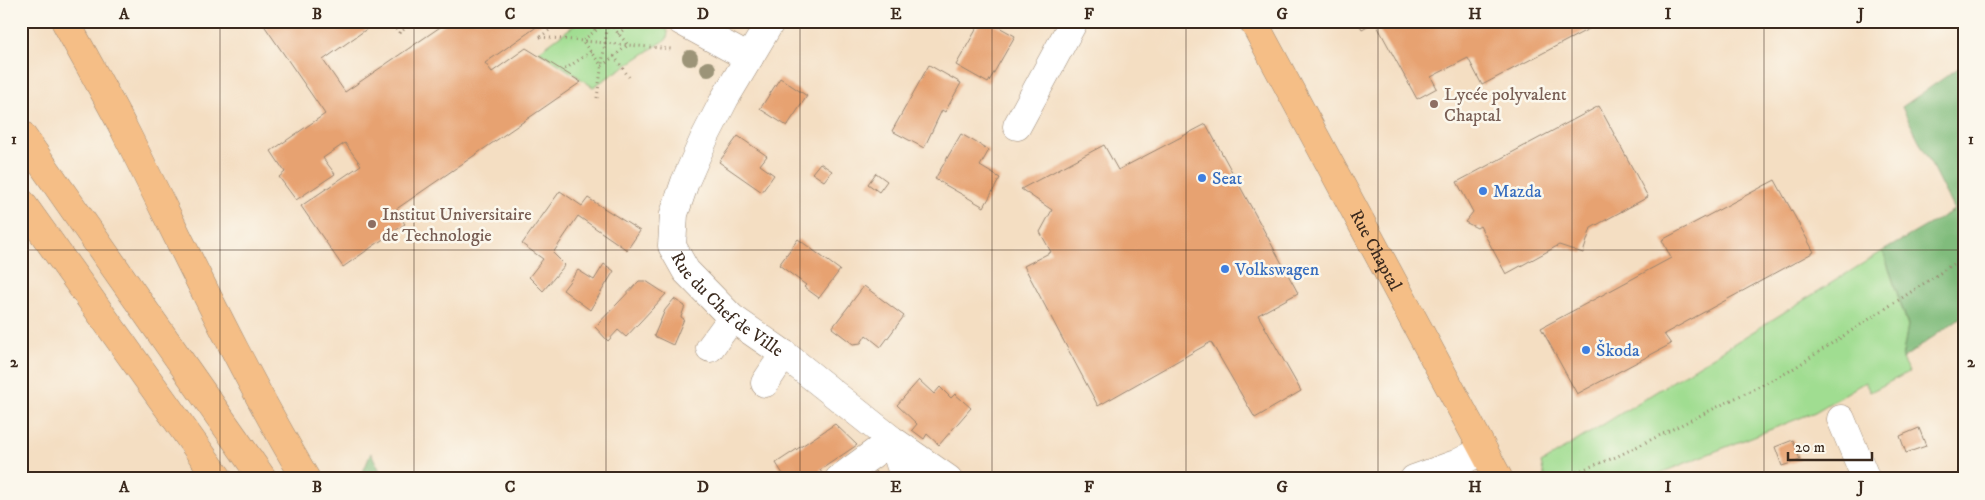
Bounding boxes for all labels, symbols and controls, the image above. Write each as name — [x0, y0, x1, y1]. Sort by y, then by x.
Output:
text: A — [118, 4, 130, 24]
text: B — [312, 4, 322, 24]
text: C — [505, 4, 515, 24]
text: D — [697, 4, 709, 24]
text: E — [890, 4, 902, 24]
text: F — [1084, 4, 1094, 24]
text: G — [1276, 4, 1288, 24]
text: H — [1468, 4, 1482, 24]
text: I — [1665, 4, 1672, 24]
text: J — [1856, 4, 1865, 24]
place label: Lycée polyvalent Chaptal — [1444, 84, 1567, 127]
marker: Lycée polyvalent Chaptal — [1428, 98, 1440, 110]
text: 1 — [11, 129, 17, 149]
text: 1 — [1968, 129, 1974, 149]
place label: Seat — [1212, 168, 1243, 190]
marker: Seat — [1196, 172, 1208, 184]
place label: Mazda — [1493, 181, 1542, 203]
marker: Mazda — [1477, 185, 1489, 197]
place label: Institut Universitaire de Technologie — [382, 204, 532, 247]
street label: Rue Chaptal — [1344, 206, 1406, 295]
marker: Institut Universitaire de Technologie — [366, 218, 378, 230]
street label: Rue du Chef de Ville — [665, 248, 787, 362]
place label: Volkswagen — [1234, 259, 1320, 281]
marker: Volkswagen — [1219, 263, 1231, 275]
place label: Škoda — [1596, 339, 1640, 362]
marker: Škoda — [1580, 344, 1592, 356]
text: 2 — [10, 352, 19, 372]
text: 2 — [1967, 352, 1976, 372]
scale bar — [1788, 430, 1871, 462]
text: 20 m — [1795, 438, 1825, 457]
text: A — [118, 477, 130, 497]
text: B — [312, 477, 322, 497]
text: C — [505, 477, 515, 497]
text: D — [697, 477, 709, 497]
text: E — [890, 477, 902, 497]
text: F — [1084, 477, 1094, 497]
text: G — [1276, 477, 1288, 497]
text: H — [1468, 477, 1482, 497]
text: I — [1665, 477, 1672, 497]
text: J — [1856, 477, 1865, 497]

